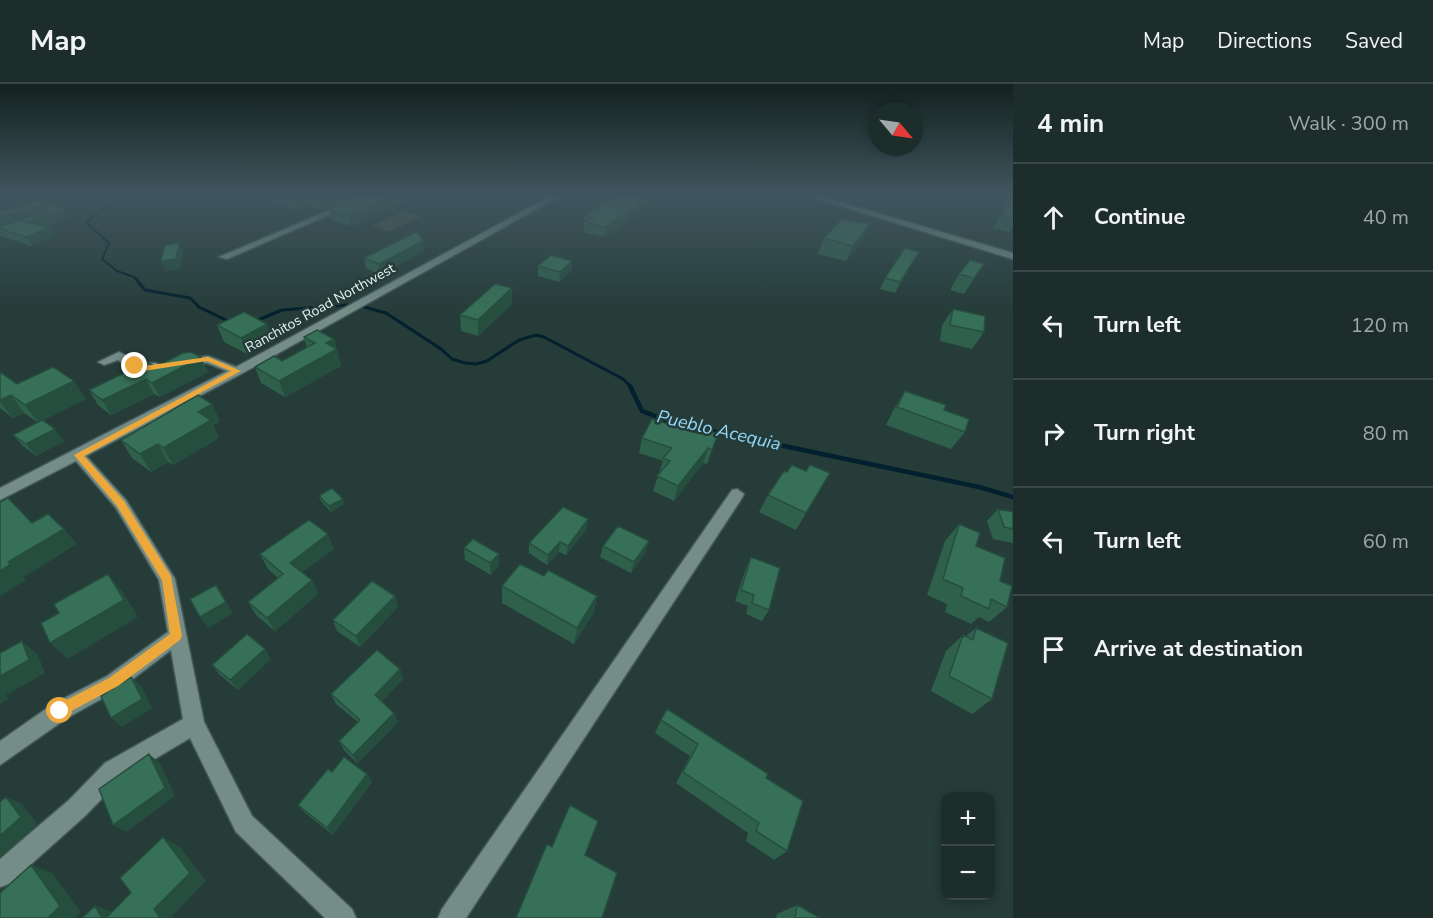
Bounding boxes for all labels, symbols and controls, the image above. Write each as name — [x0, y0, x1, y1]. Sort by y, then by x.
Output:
text: Map — [30, 22, 86, 60]
text: Map — [1143, 27, 1184, 55]
text: Directions — [1217, 27, 1312, 55]
text: Saved — [1345, 27, 1403, 55]
north arrow — [869, 102, 923, 156]
text: 4 min — [1037, 106, 1104, 141]
text: Walk · 300 m — [1289, 110, 1409, 137]
icon: ahead — [1037, 201, 1070, 234]
text: Continue — [1094, 202, 1185, 232]
text: 40 m — [1363, 204, 1409, 231]
street label: Ranchitos Road Northwest — [242, 259, 398, 357]
icon: left — [1037, 309, 1070, 342]
text: Turn left — [1094, 310, 1181, 340]
text: 120 m — [1351, 312, 1409, 339]
route end — [121, 352, 147, 378]
water label: Pueblo Acequia — [655, 404, 783, 456]
icon: right — [1037, 417, 1070, 450]
text: Turn right — [1094, 418, 1195, 448]
text: 80 m — [1363, 420, 1409, 447]
icon: left — [1037, 525, 1070, 558]
text: Turn left — [1094, 526, 1181, 556]
text: 60 m — [1363, 528, 1409, 555]
icon: arrive — [1037, 633, 1070, 666]
text: Arrive at destination — [1094, 634, 1303, 664]
route start — [46, 697, 72, 723]
map controls — [941, 792, 995, 900]
button: + — [941, 792, 995, 846]
button: − — [941, 846, 995, 900]

